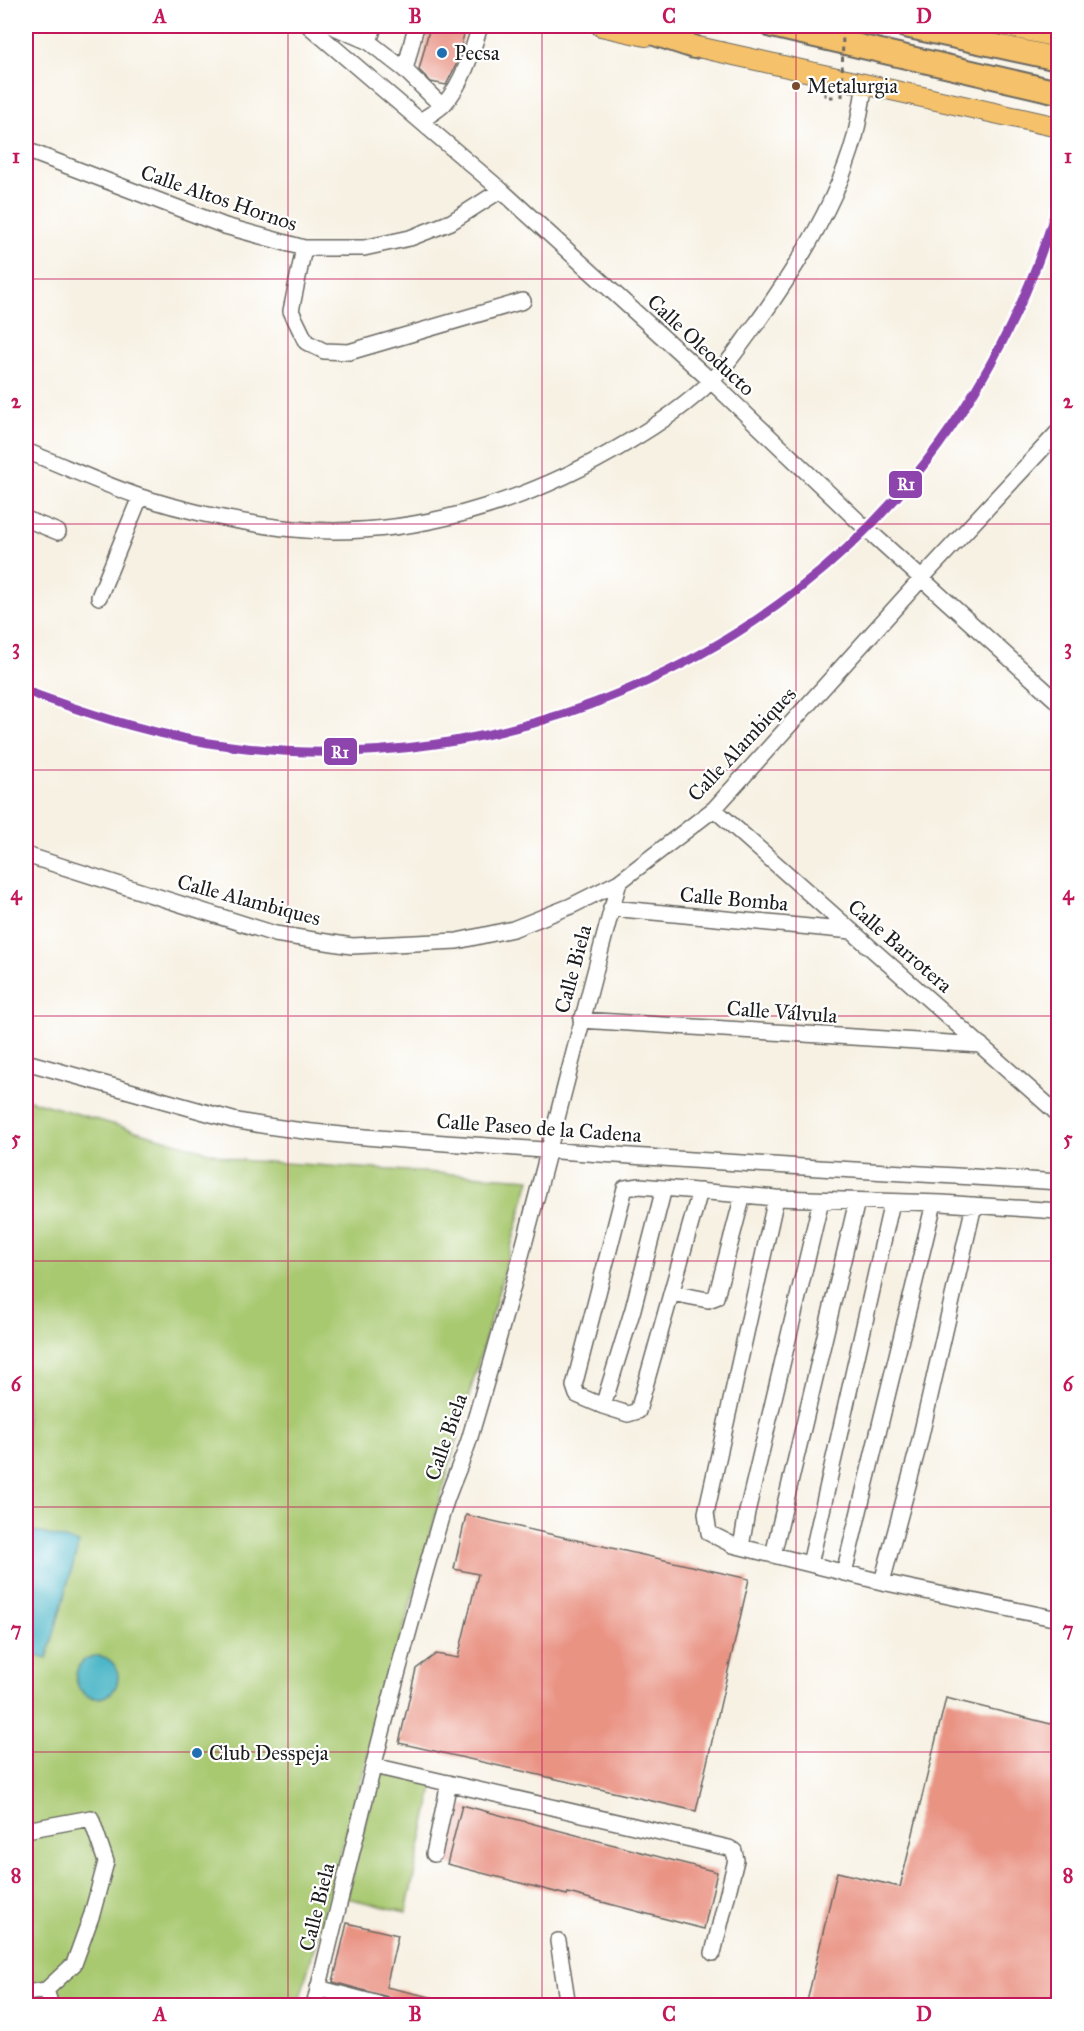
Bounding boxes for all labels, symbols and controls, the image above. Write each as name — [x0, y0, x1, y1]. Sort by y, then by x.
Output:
text: A — [151, 4, 167, 28]
text: B — [408, 4, 422, 28]
text: C — [662, 4, 676, 28]
text: D — [916, 4, 932, 28]
place label: Pecsa — [454, 40, 500, 66]
marker: Pecsa — [435, 46, 449, 60]
place label: Metalurgia — [807, 74, 899, 99]
marker: Metalurgia — [790, 80, 802, 92]
text: 1 — [12, 144, 20, 168]
text: 1 — [1064, 144, 1072, 168]
street label: Calle Altos Hornos — [137, 159, 301, 237]
street label: Calle Oleoducto — [642, 289, 760, 402]
text: 2 — [11, 389, 22, 413]
text: 2 — [1063, 389, 1074, 413]
line badge: R1 — [888, 470, 923, 499]
text: R1 — [897, 475, 915, 494]
text: 3 — [12, 635, 20, 660]
text: 3 — [1064, 635, 1072, 660]
street label: Calle Alambiques — [682, 681, 802, 807]
line badge: R1 — [323, 737, 358, 766]
text: R1 — [331, 743, 349, 762]
street label: Calle Alambiques — [174, 868, 324, 932]
text: 4 — [10, 881, 22, 906]
street label: Calle Bomba — [679, 881, 790, 917]
text: 4 — [1062, 881, 1074, 906]
street label: Calle Barrotera — [842, 894, 958, 998]
street label: Calle Biela — [549, 922, 597, 1016]
street label: Calle Válvula — [726, 995, 838, 1029]
street label: Calle Paseo de la Cadena — [436, 1108, 643, 1148]
text: 5 — [11, 1126, 21, 1150]
text: 5 — [1063, 1126, 1073, 1150]
text: 6 — [11, 1372, 23, 1396]
text: 6 — [1063, 1372, 1075, 1396]
street label: Calle Biela — [419, 1390, 473, 1484]
text: 7 — [11, 1617, 22, 1641]
text: 7 — [1063, 1617, 1074, 1641]
place label: Club Desspeja — [209, 1740, 329, 1766]
marker: Club Desspeja — [190, 1746, 204, 1760]
street label: Calle Biela — [293, 1860, 341, 1954]
text: 8 — [11, 1863, 21, 1887]
text: 8 — [1063, 1863, 1073, 1887]
text: A — [151, 2002, 167, 2026]
text: B — [408, 2002, 422, 2026]
text: C — [662, 2002, 676, 2026]
text: D — [916, 2002, 932, 2026]

